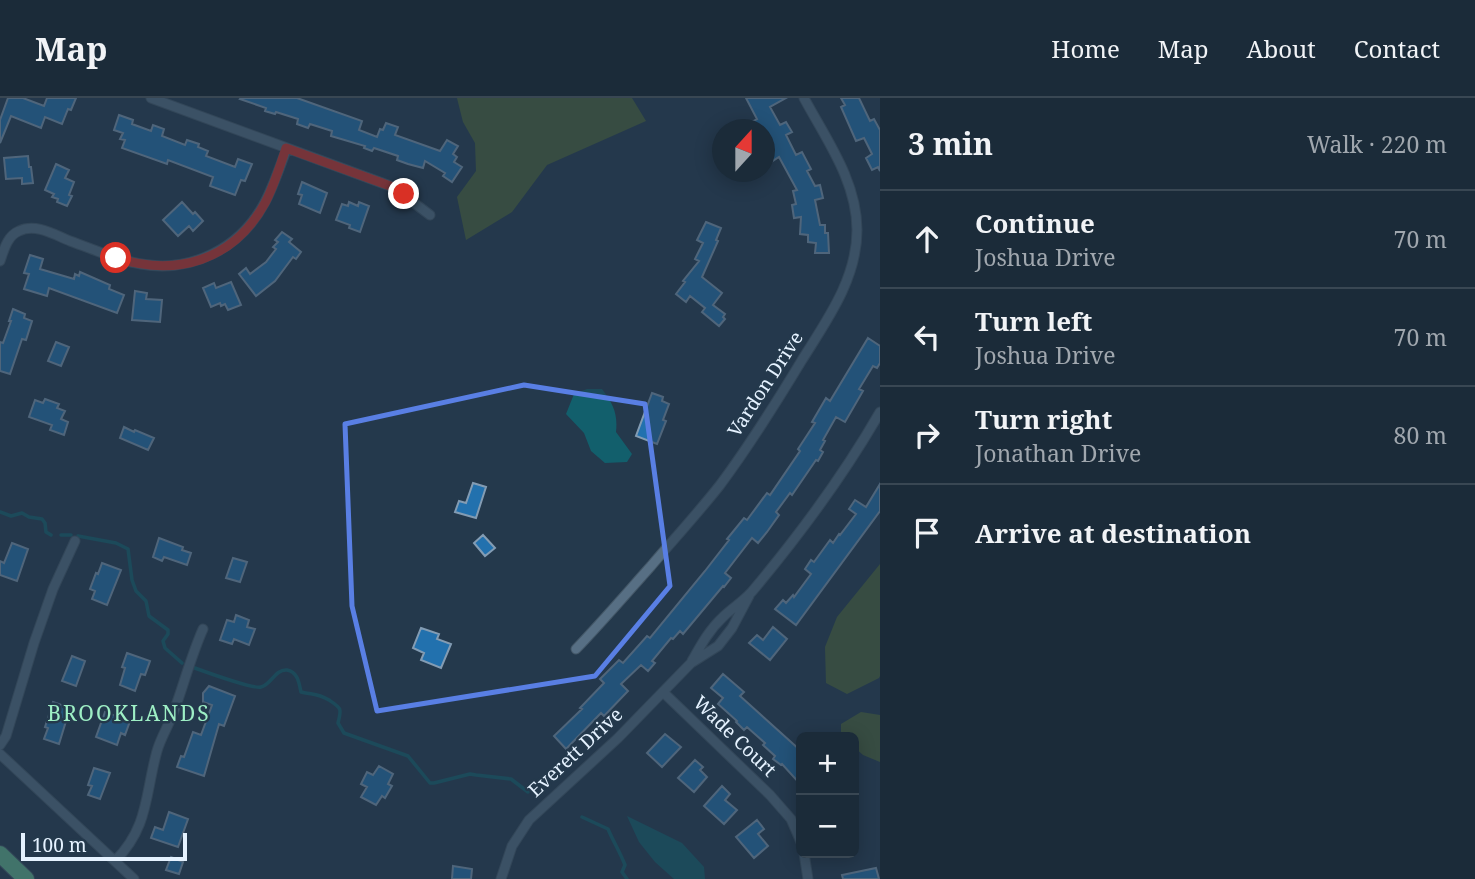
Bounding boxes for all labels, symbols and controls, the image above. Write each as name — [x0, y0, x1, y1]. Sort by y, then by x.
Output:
text: Map — [35, 26, 108, 71]
text: Home — [1051, 32, 1120, 65]
text: Map — [1158, 32, 1209, 65]
text: About — [1247, 32, 1316, 65]
text: Contact — [1354, 32, 1440, 65]
north arrow — [712, 119, 775, 182]
text: 3 min — [908, 123, 993, 164]
text: Walk · 220 m — [1307, 128, 1447, 160]
route end — [388, 178, 419, 209]
text: Continue — [975, 205, 1095, 241]
icon: ahead — [908, 220, 946, 258]
text: 70 m — [1394, 223, 1447, 255]
text: Joshua Drive — [975, 241, 1116, 273]
route start — [100, 242, 131, 273]
text: Turn left — [975, 303, 1092, 339]
icon: left — [908, 318, 946, 356]
text: 70 m — [1394, 321, 1447, 353]
street label: Vardon Drive — [721, 326, 809, 442]
text: Joshua Drive — [975, 339, 1116, 371]
text: Turn right — [975, 401, 1112, 437]
icon: right — [908, 416, 946, 454]
text: 80 m — [1394, 419, 1447, 451]
text: Jonathan Drive — [975, 437, 1141, 469]
icon: arrive — [908, 514, 946, 552]
text: Arrive at destination — [975, 515, 1251, 551]
street label: Wade Court — [688, 690, 783, 783]
district label: BROOKLANDS — [47, 699, 211, 727]
street label: Everett Drive — [522, 701, 628, 803]
map controls — [796, 732, 859, 858]
button: + — [796, 732, 859, 795]
button: − — [796, 795, 859, 858]
scale bar — [21, 830, 187, 862]
text: 100 m — [32, 832, 87, 858]

